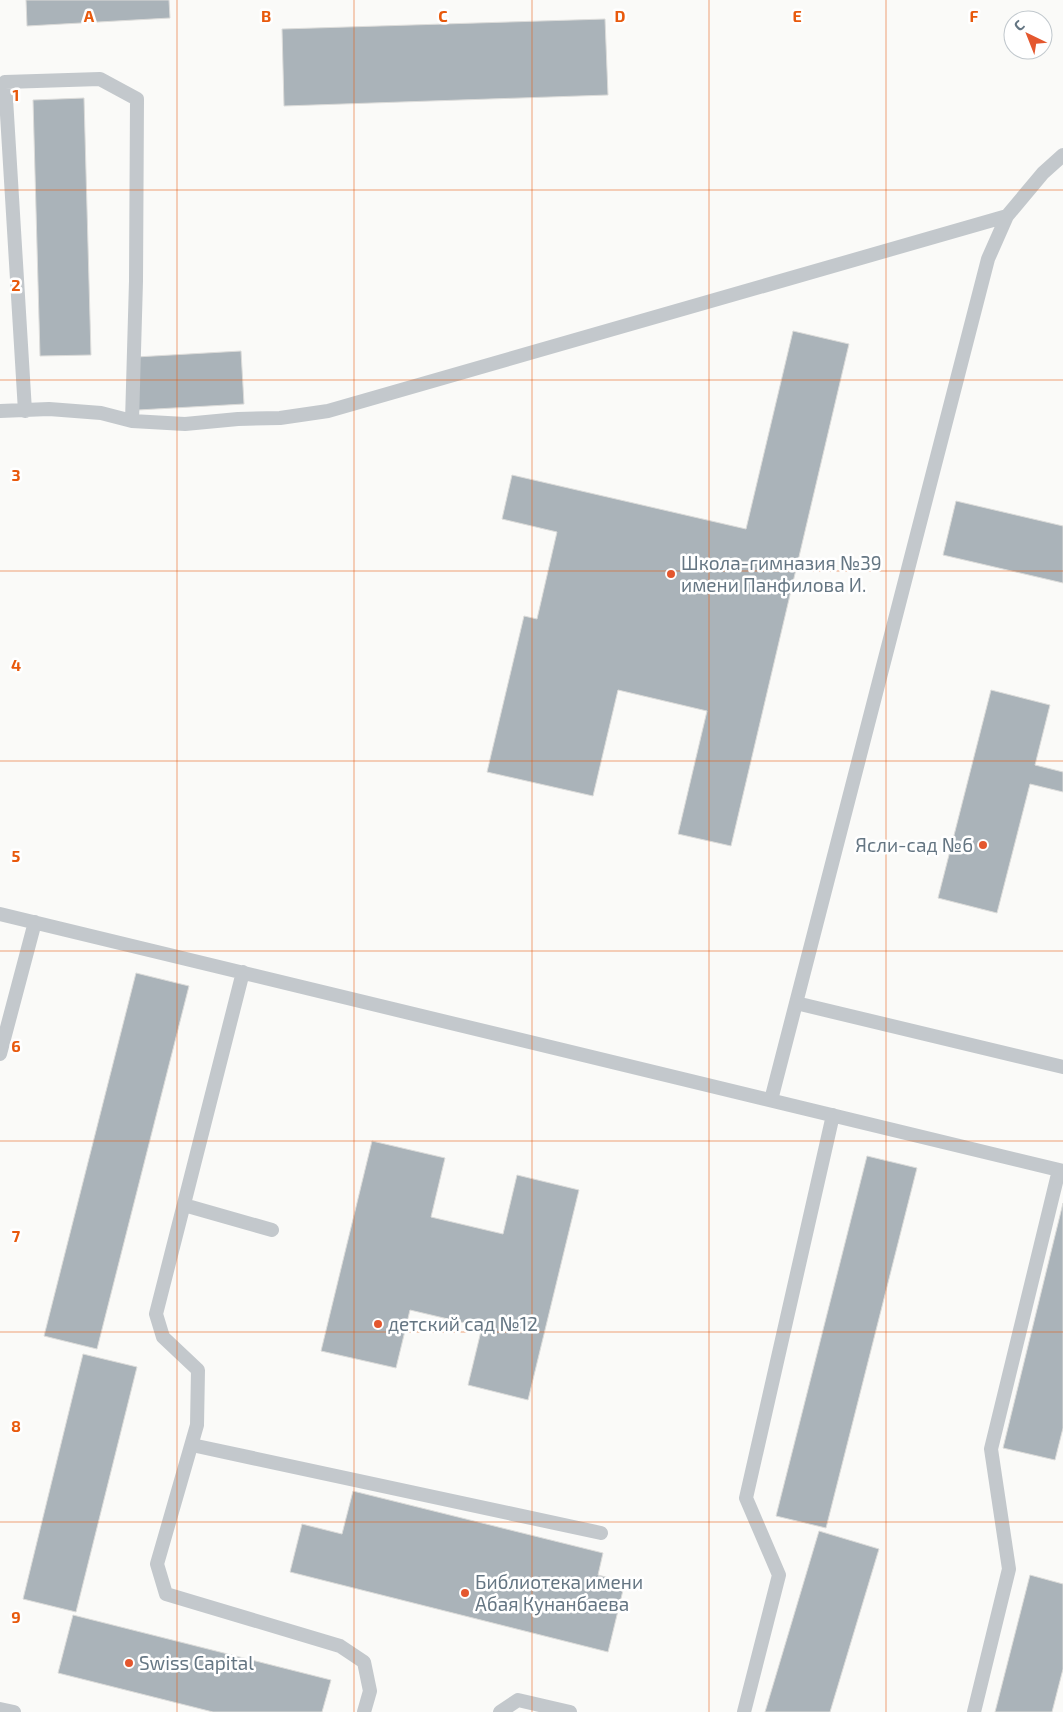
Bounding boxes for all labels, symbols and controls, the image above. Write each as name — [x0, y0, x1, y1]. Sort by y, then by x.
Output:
text: A — [84, 6, 95, 25]
text: B — [261, 6, 271, 25]
text: C — [438, 6, 448, 25]
text: D — [615, 6, 626, 25]
text: E — [792, 6, 802, 25]
text: F — [970, 6, 979, 25]
north arrow — [1003, 10, 1053, 60]
text: С — [1010, 16, 1028, 34]
text: 1 — [13, 85, 19, 104]
text: 2 — [11, 275, 21, 294]
text: 3 — [11, 465, 21, 484]
place label: Школа-гимназия №39 имени Панфилова И. — [681, 551, 882, 596]
marker: Школа-гимназия №39 имени Панфилова И. — [665, 568, 677, 580]
text: 4 — [11, 655, 21, 674]
place label: Ясли-сад №6 — [855, 833, 973, 856]
marker: Ясли-сад №6 — [977, 839, 989, 851]
text: 5 — [12, 846, 21, 865]
text: 6 — [11, 1036, 21, 1055]
text: 7 — [12, 1226, 21, 1245]
place label: детский сад №12 — [388, 1312, 538, 1335]
marker: детский сад №12 — [372, 1318, 384, 1330]
text: 8 — [11, 1416, 21, 1435]
place label: Библиотека имени Абая Кунанбаева — [475, 1570, 643, 1616]
marker: Библиотека имени Абая Кунанбаева — [459, 1587, 471, 1599]
text: 9 — [11, 1607, 21, 1626]
place label: Swiss Capital — [139, 1651, 254, 1674]
marker: Swiss Capital — [123, 1657, 135, 1669]

